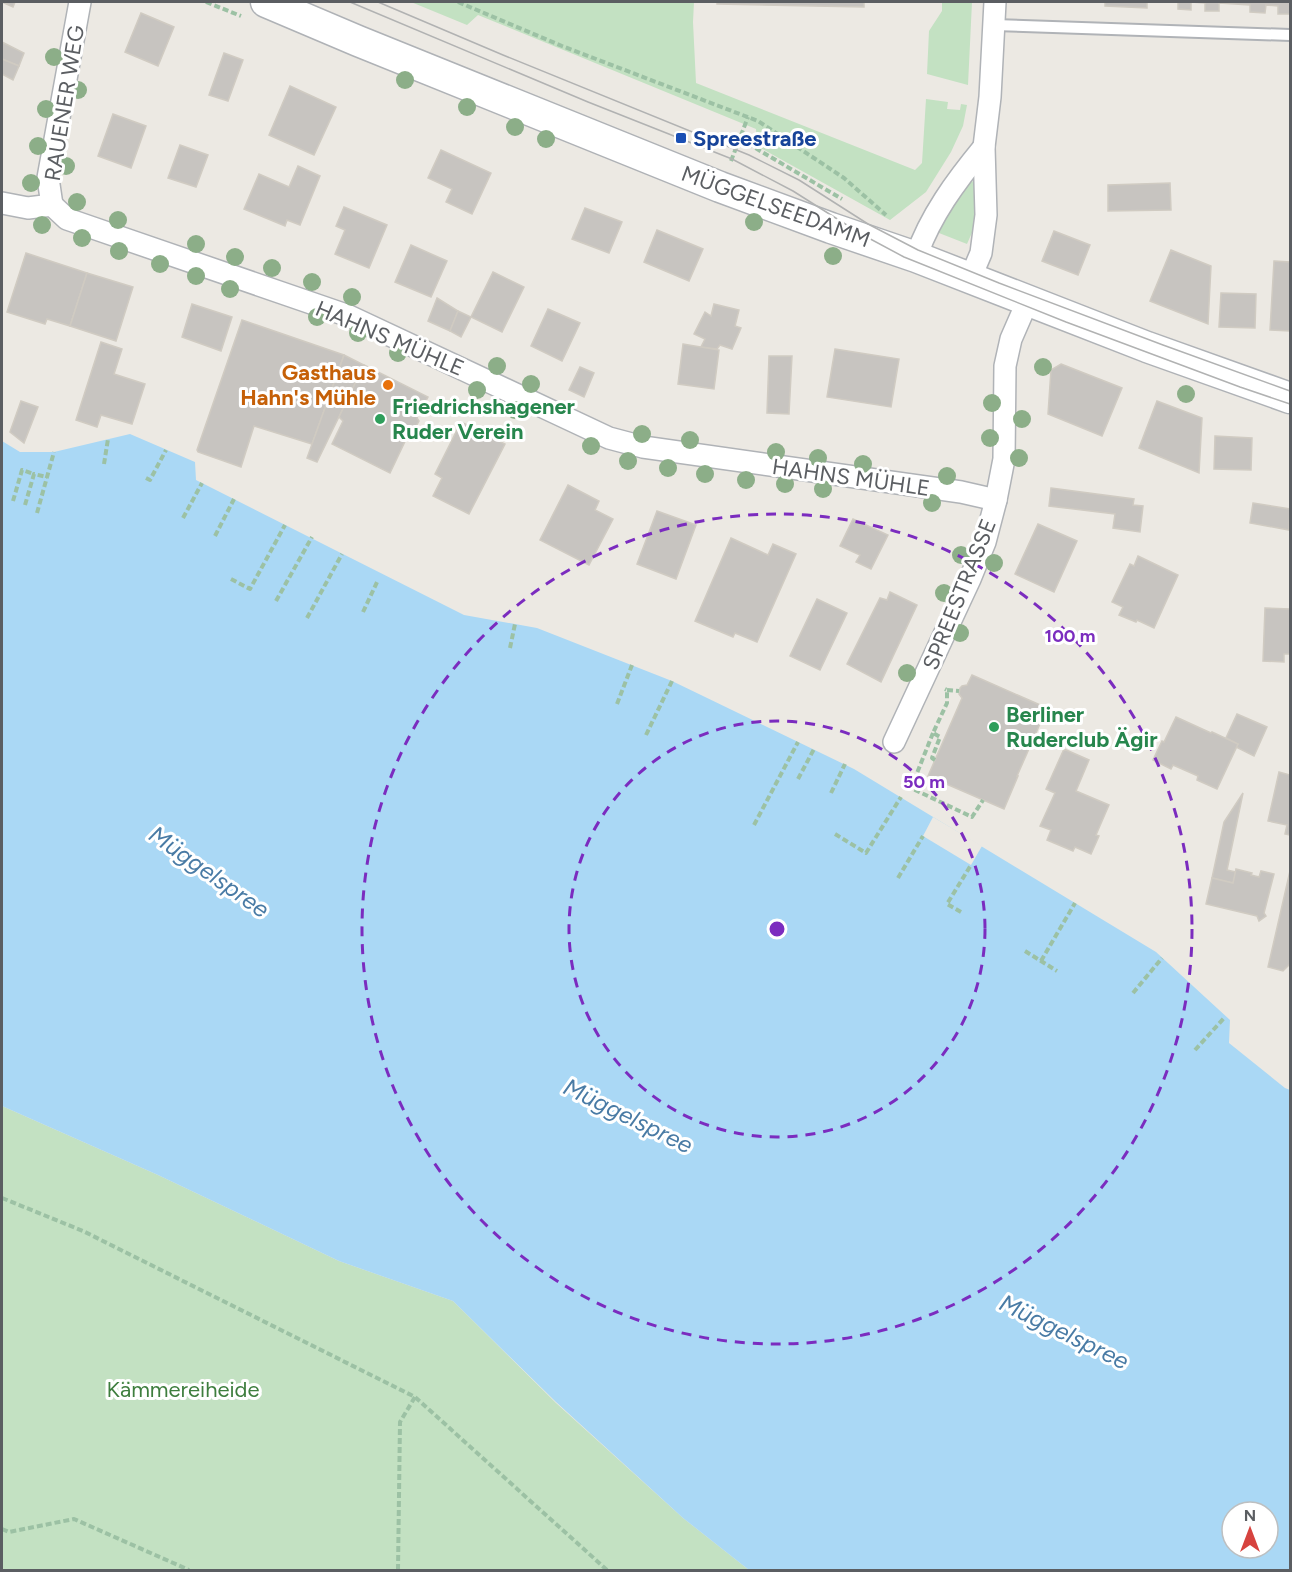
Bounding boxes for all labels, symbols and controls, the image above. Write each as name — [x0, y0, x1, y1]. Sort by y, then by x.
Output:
street label: RAUENER WEG — [39, 23, 90, 183]
place label: Spreestraße — [693, 125, 817, 152]
marker: Spreestraße — [674, 131, 688, 145]
street label: MÜGGELSEEDAMM — [678, 160, 874, 253]
street label: HAHNS MÜHLE — [311, 295, 468, 382]
place label: Gasthaus Hahn's Mühle — [240, 359, 376, 411]
marker: Gasthaus Hahn's Mühle — [381, 378, 395, 392]
place label: Friedrichshagener Ruder Verein — [392, 393, 576, 445]
marker: Friedrichshagener Ruder Verein — [373, 412, 387, 426]
street label: HAHNS MÜHLE — [770, 453, 932, 502]
street label: SPREESTRASSE — [917, 515, 1002, 674]
text: 100 m — [1045, 625, 1095, 647]
place label: Berliner Ruderclub Ägir — [1006, 701, 1158, 753]
marker: Berliner Ruderclub Ägir — [987, 720, 1001, 734]
text: 50 m — [903, 771, 945, 793]
water label: Müggelspree — [144, 820, 275, 924]
centre of rings — [767, 919, 787, 939]
water label: Müggelspree — [559, 1072, 698, 1159]
water label: Müggelspree — [995, 1288, 1134, 1375]
park label: Kämmereiheide — [107, 1376, 259, 1403]
north arrow — [1220, 1500, 1280, 1560]
text: N — [1244, 1506, 1256, 1525]

